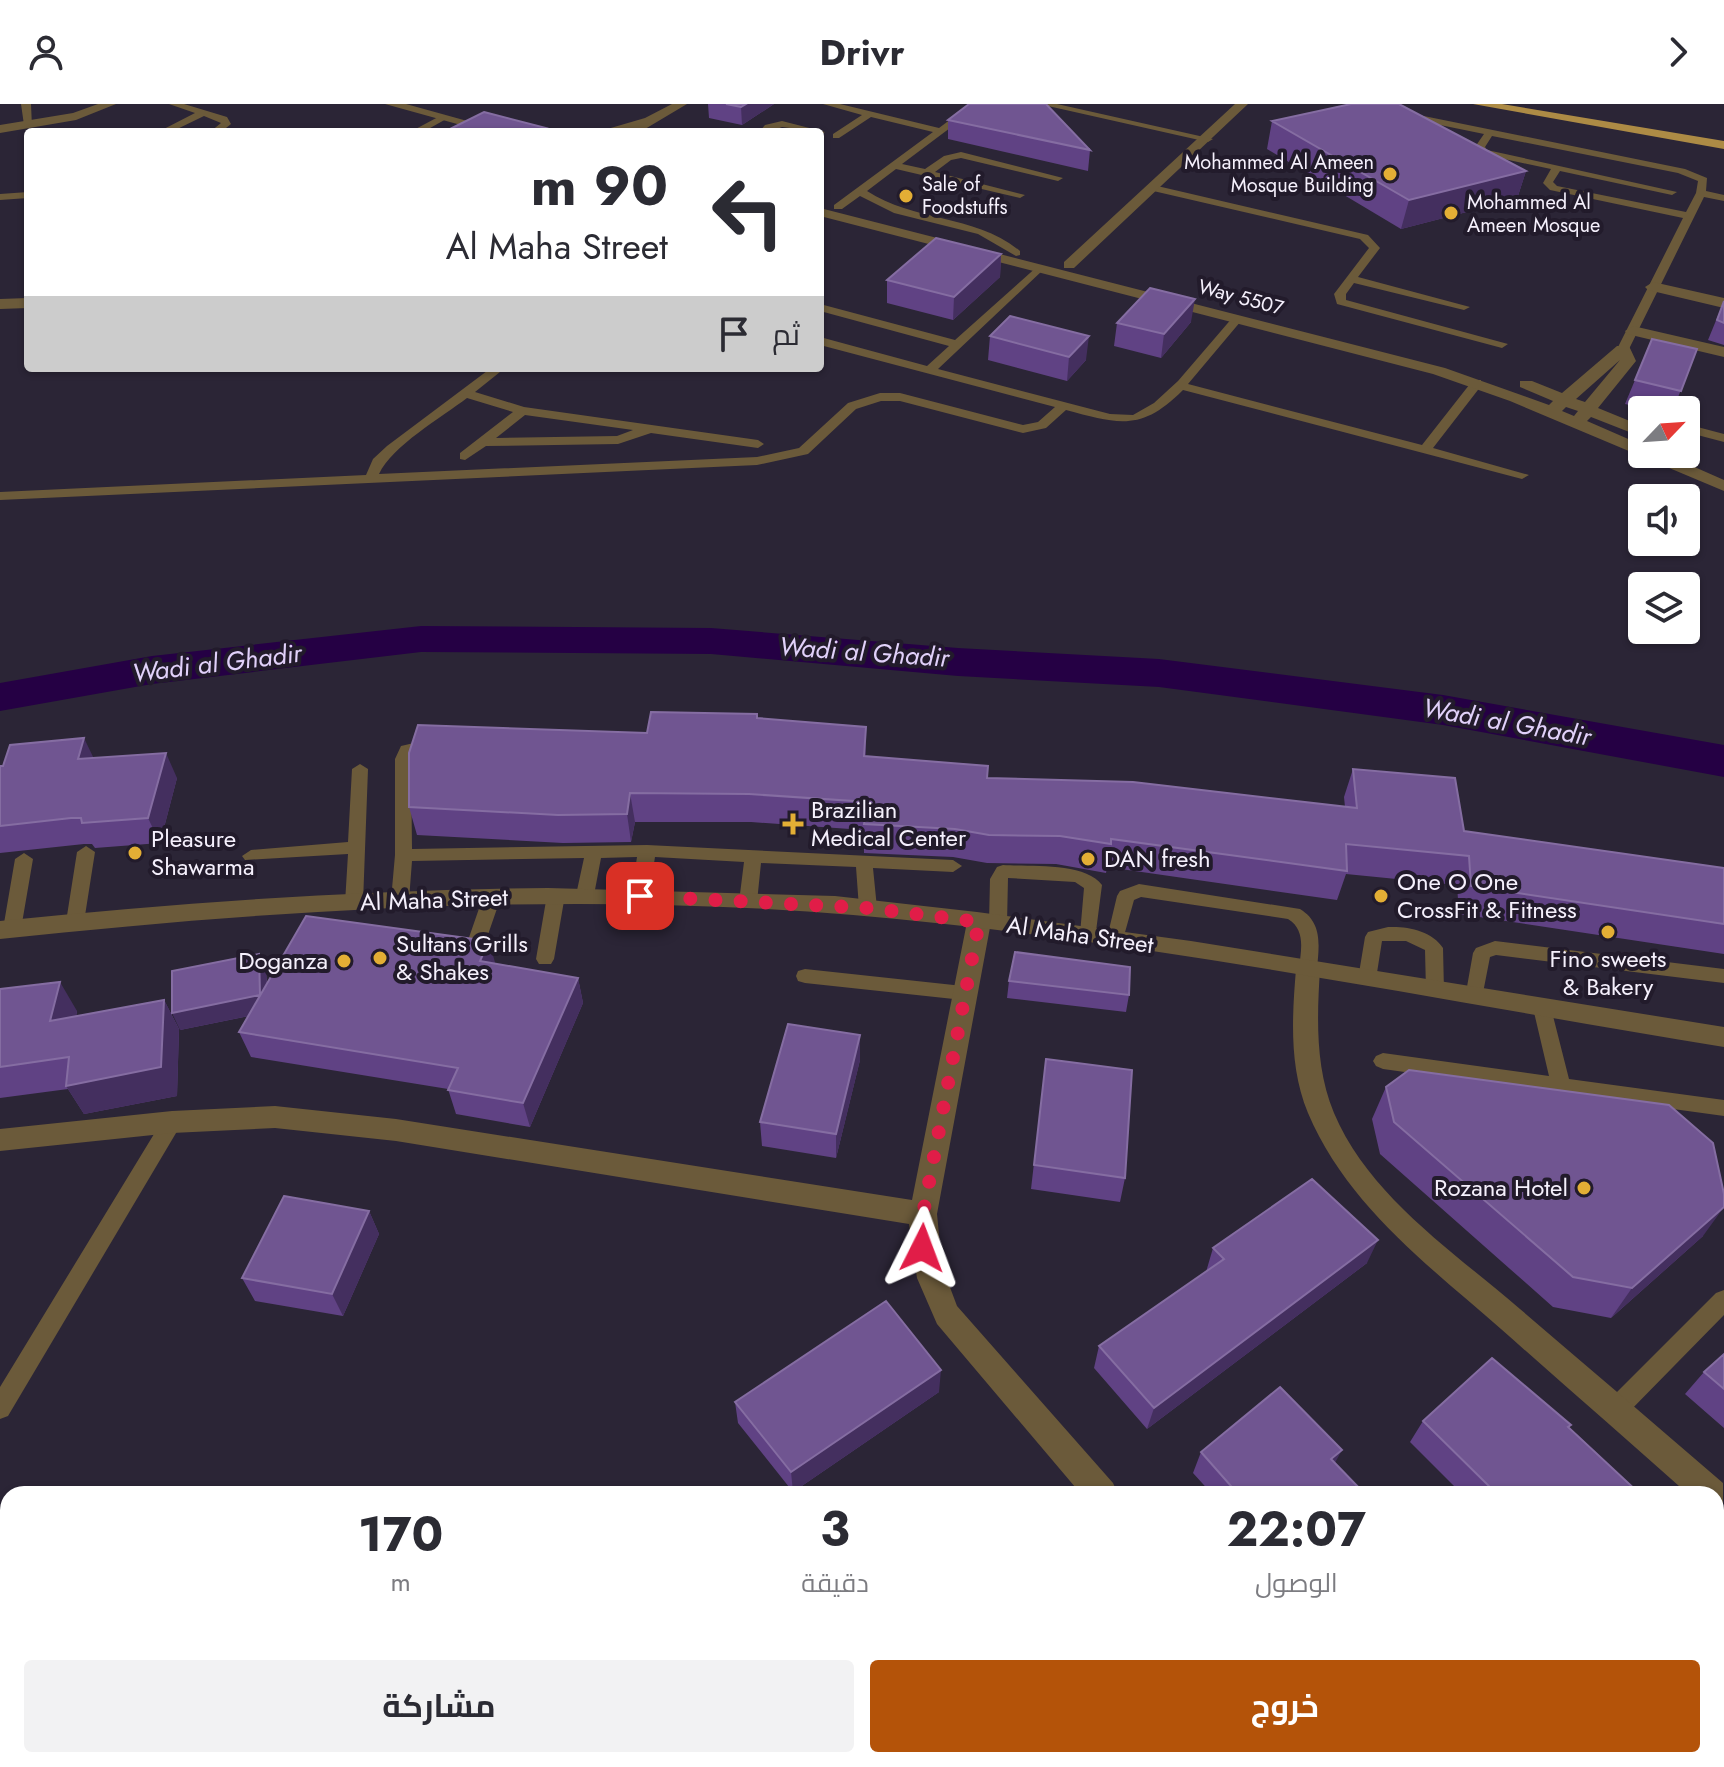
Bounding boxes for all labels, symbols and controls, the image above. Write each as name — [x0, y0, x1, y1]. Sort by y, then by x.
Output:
text: Drivr — [820, 26, 904, 78]
icon: person — [24, 30, 68, 74]
icon: forward — [1656, 30, 1700, 74]
text: 90 m — [531, 145, 668, 226]
place label: Mohammed Al Ameen Mosque Building — [1184, 148, 1374, 200]
icon: left — [696, 160, 800, 264]
marker: Mohammed Al Ameen Mosque Building — [1381, 165, 1399, 183]
place label: Sale of Foodstuffs — [922, 170, 1008, 222]
marker: Sale of Foodstuffs — [897, 187, 915, 205]
place label: Mohammed Al Ameen Mosque — [1467, 188, 1600, 240]
marker: Mohammed Al Ameen Mosque — [1442, 204, 1460, 222]
text: Al Maha Street — [446, 220, 668, 272]
street label: Way 5507 — [1195, 272, 1287, 323]
icon: arrive — [712, 312, 756, 356]
text: ثم — [772, 313, 800, 356]
north arrow — [1628, 396, 1700, 468]
map controls — [1628, 396, 1700, 644]
button: sound — [1628, 484, 1700, 556]
button: layers — [1628, 572, 1700, 644]
water label: Wadi al Ghadir — [778, 627, 952, 677]
water label: Wadi al Ghadir — [130, 634, 305, 692]
water label: Wadi al Ghadir — [1420, 689, 1595, 756]
place label: Brazilian Medical Center — [811, 792, 967, 855]
marker: Brazilian Medical Center — [782, 813, 804, 835]
place label: Pleasure Shawarma — [151, 821, 255, 884]
place label: DAN fresh — [1104, 841, 1211, 876]
marker: Pleasure Shawarma — [126, 844, 144, 862]
marker: DAN fresh — [1079, 850, 1097, 868]
pin — [606, 862, 674, 930]
place label: One O One CrossFit & Fitness — [1397, 864, 1577, 927]
icon: arrive — [618, 874, 662, 918]
street label: Al Maha Street — [359, 879, 509, 920]
marker: One O One CrossFit & Fitness — [1372, 887, 1390, 905]
street label: Al Maha Street — [1004, 907, 1156, 962]
marker: Fino sweets & Bakery — [1599, 923, 1617, 941]
place label: Sultans Grills & Shakes — [396, 926, 528, 989]
place label: Fino sweets & Bakery — [1550, 941, 1666, 1004]
place label: Doganza — [238, 943, 328, 978]
marker: Sultans Grills & Shakes — [371, 949, 389, 967]
marker: Doganza — [335, 952, 353, 970]
place label: Rozana Hotel — [1434, 1170, 1568, 1205]
marker: Rozana Hotel — [1575, 1179, 1593, 1197]
position arrow — [880, 1206, 964, 1290]
text: 3 — [820, 1495, 850, 1564]
text: 22:07 — [1227, 1495, 1366, 1564]
text: 170 — [358, 1500, 443, 1569]
text: m — [390, 1563, 411, 1601]
text: دقيقة — [801, 1564, 869, 1602]
text: الوصول — [1255, 1564, 1338, 1602]
button: مشاركة — [24, 1660, 854, 1752]
button: خروج — [870, 1660, 1700, 1752]

